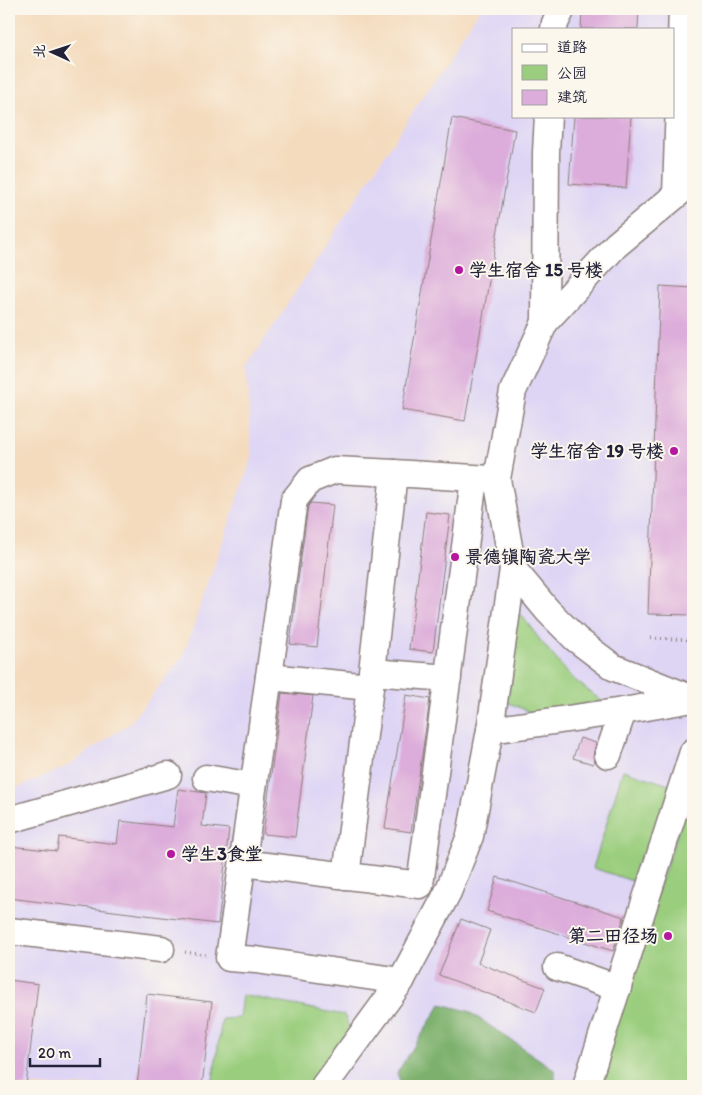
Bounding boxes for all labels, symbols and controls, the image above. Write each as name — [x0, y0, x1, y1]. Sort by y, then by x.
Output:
north arrow — [28, 28, 78, 78]
legend — [512, 28, 674, 118]
text: 道路 — [557, 38, 587, 56]
text: 北 — [31, 44, 48, 59]
text: 公园 — [557, 64, 587, 82]
text: 建筑 — [557, 88, 587, 106]
place label: 学生宿舍 15 号楼 — [469, 259, 603, 281]
marker: 学生宿舍 15 号楼 — [453, 264, 465, 276]
place label: 学生宿舍 19 号楼 — [530, 440, 664, 462]
marker: 学生宿舍 19 号楼 — [668, 445, 680, 457]
place label: 景德镇陶瓷大学 — [465, 546, 591, 568]
marker: 景德镇陶瓷大学 — [449, 551, 461, 563]
place label: 学生3食堂 — [181, 843, 263, 865]
marker: 学生3食堂 — [165, 848, 177, 860]
place label: 第二田径场 — [568, 925, 658, 947]
marker: 第二田径场 — [662, 930, 674, 942]
scale bar — [30, 1035, 100, 1067]
text: 20 m — [38, 1044, 72, 1062]

